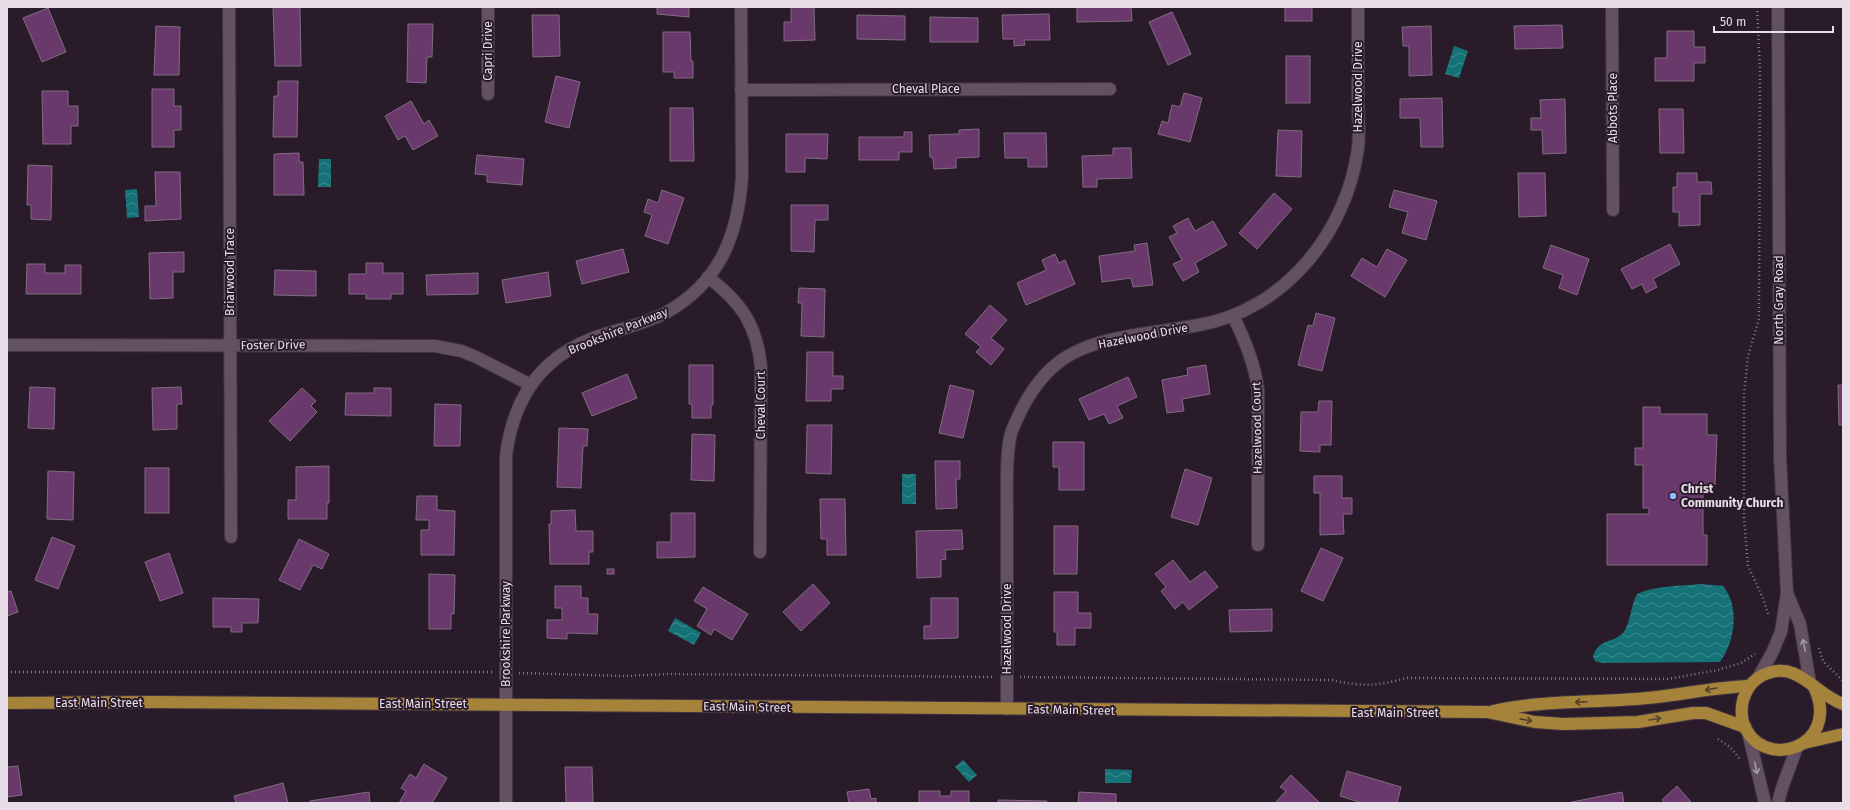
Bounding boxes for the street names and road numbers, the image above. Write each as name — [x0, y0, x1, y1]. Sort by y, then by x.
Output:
street label: Capri Drive — [481, 21, 495, 81]
street label: Hazelwood Drive — [1351, 41, 1365, 133]
street label: Abbots Place — [1606, 73, 1620, 143]
street label: Cheval Place — [892, 82, 960, 96]
street label: Briarwood Trace — [223, 228, 237, 316]
street label: North Gray Road — [1772, 255, 1786, 345]
street label: Brookshire Parkway — [566, 305, 670, 357]
street label: Hazelwood Drive — [1097, 320, 1189, 352]
street label: Foster Drive — [241, 337, 305, 353]
street label: Cheval Court — [754, 370, 768, 439]
street label: Hazelwood Court — [1249, 381, 1265, 474]
street label: Brookshire Parkway — [499, 581, 513, 687]
street label: Hazelwood Drive — [1000, 583, 1014, 675]
street label: East Main Street — [55, 696, 144, 710]
street label: East Main Street — [379, 697, 468, 711]
street label: East Main Street — [703, 699, 792, 715]
street label: East Main Street — [1027, 702, 1116, 718]
street label: East Main Street — [1351, 706, 1440, 720]

